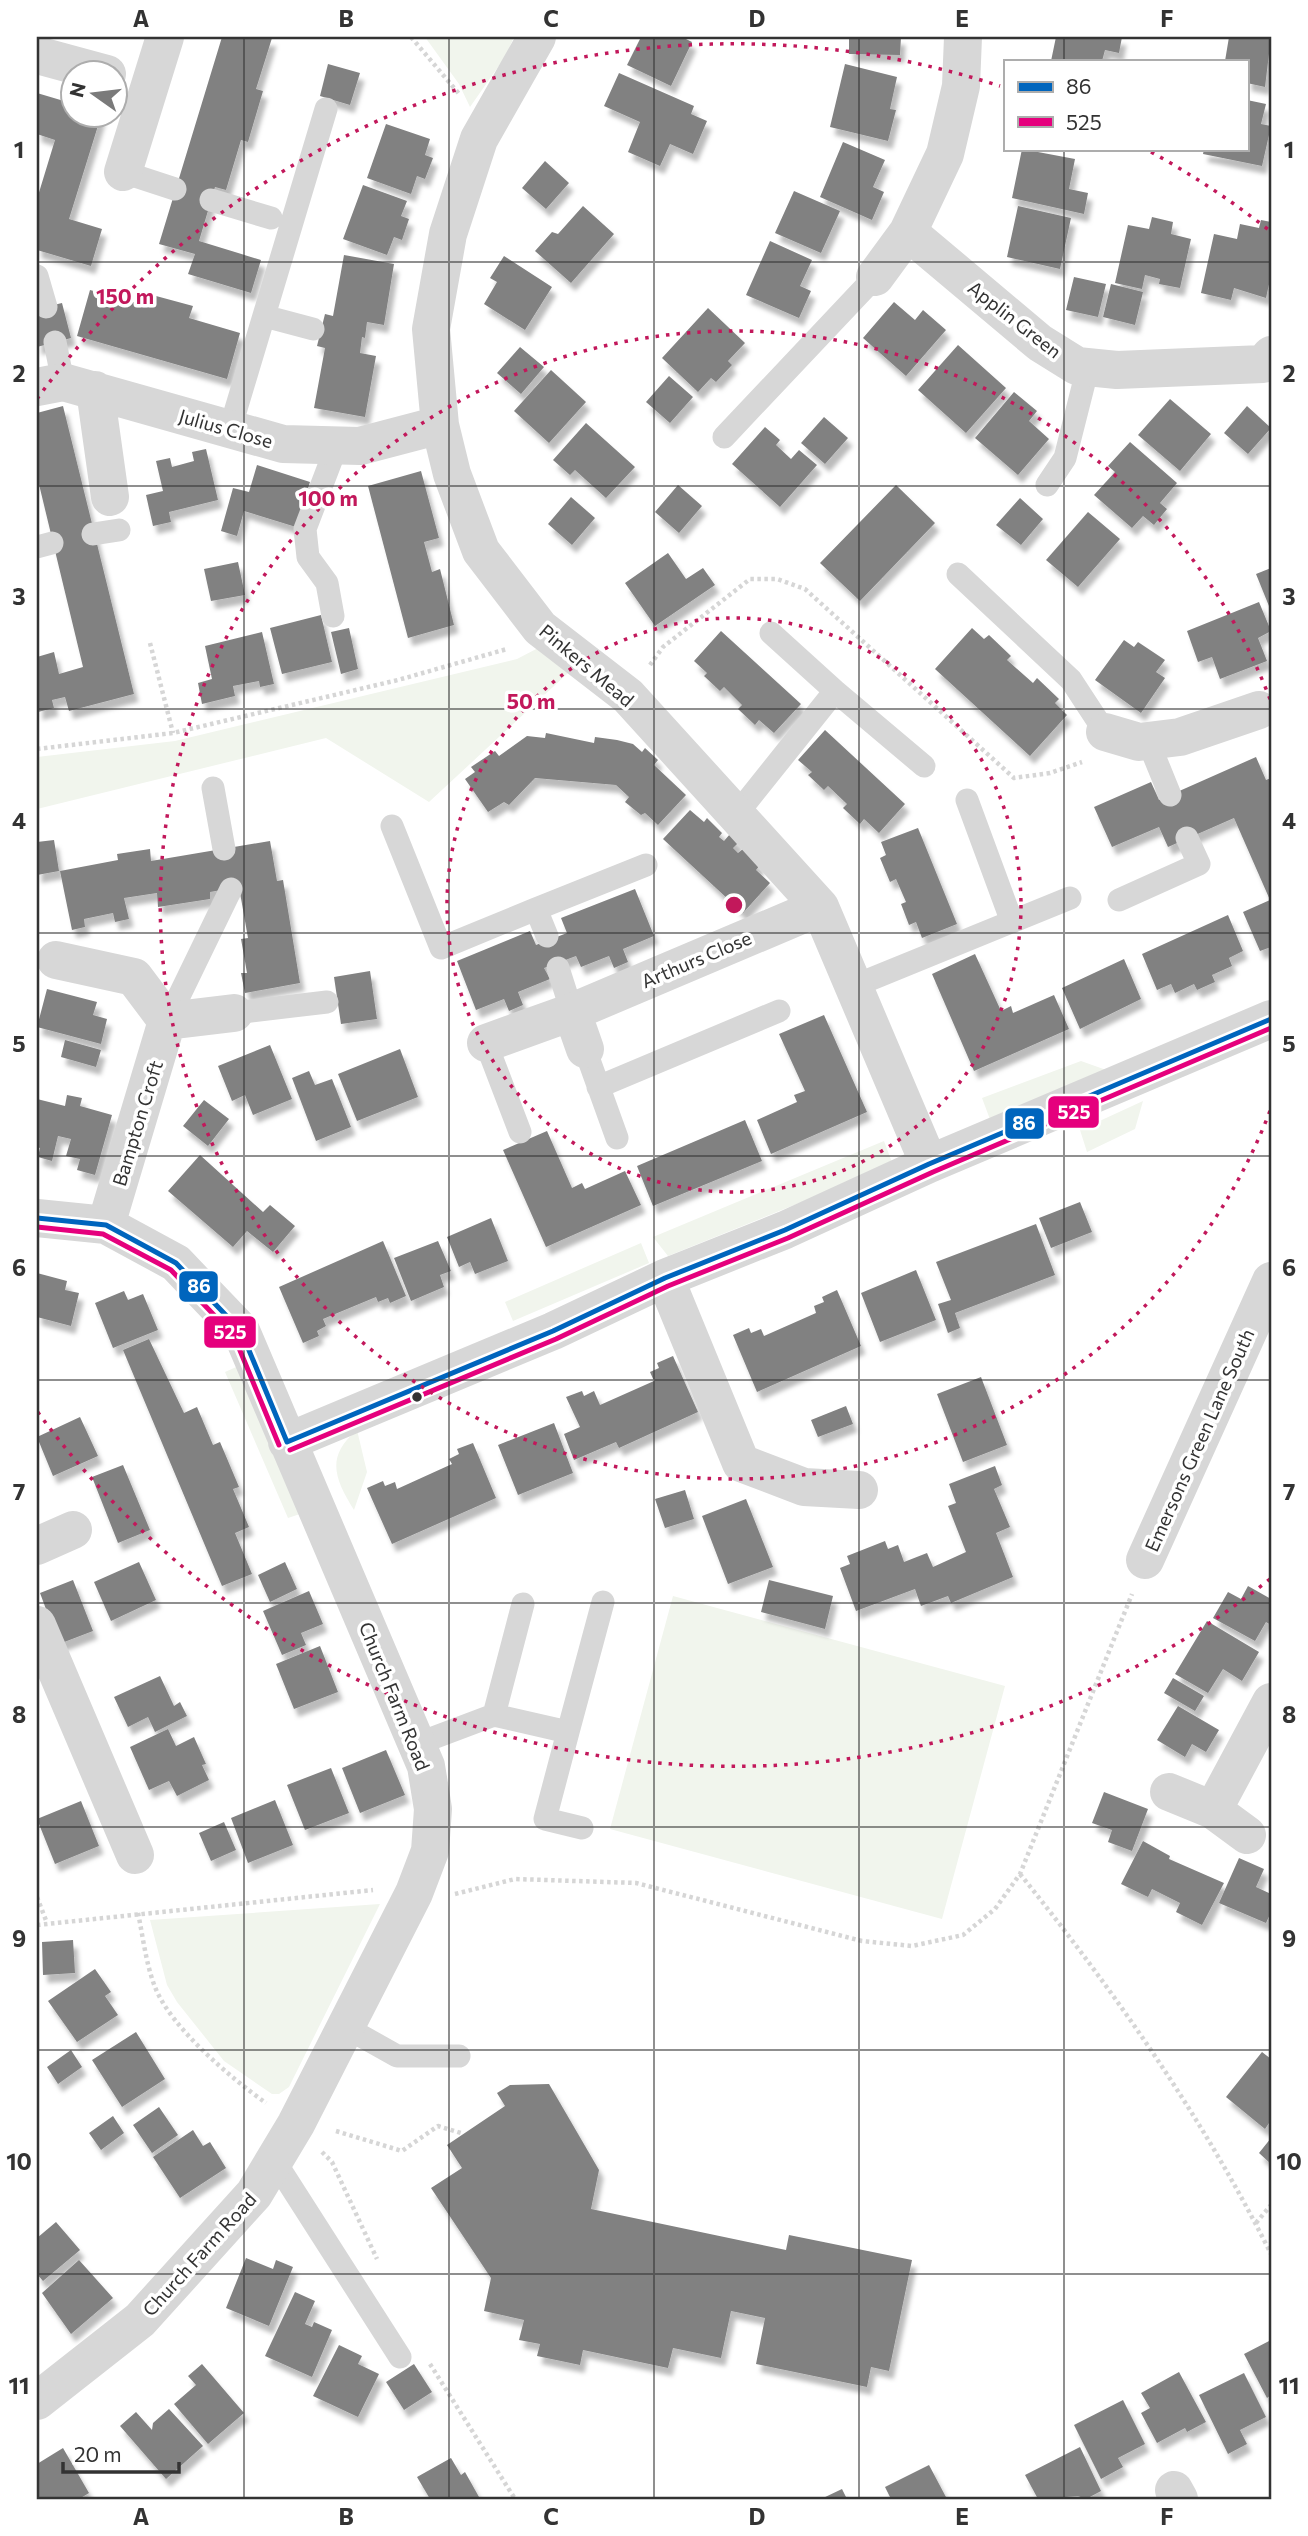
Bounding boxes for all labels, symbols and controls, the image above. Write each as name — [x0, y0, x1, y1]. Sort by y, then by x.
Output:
text: A — [133, 4, 150, 32]
text: B — [338, 4, 354, 32]
text: C — [543, 4, 559, 32]
text: D — [749, 4, 766, 32]
text: E — [955, 4, 969, 32]
text: F — [1160, 4, 1174, 32]
north arrow — [60, 60, 130, 130]
legend — [1004, 60, 1248, 150]
text: 86 — [1066, 73, 1092, 98]
text: N — [64, 80, 90, 99]
text: 525 — [1066, 109, 1102, 134]
text: 1 — [14, 135, 24, 163]
text: 1 — [1284, 135, 1294, 163]
street label: Applin Green — [964, 275, 1066, 363]
text: 150 m — [96, 283, 154, 308]
text: 2 — [12, 359, 26, 387]
text: 2 — [1282, 359, 1296, 387]
street label: Julius Close — [176, 404, 276, 452]
text: 100 m — [298, 485, 358, 510]
text: 3 — [12, 582, 26, 610]
text: 3 — [1282, 582, 1296, 610]
street label: Pinkers Mead — [535, 619, 639, 711]
text: 50 m — [507, 688, 555, 713]
text: 4 — [12, 806, 26, 834]
text: 4 — [1282, 806, 1296, 834]
centre of rings — [722, 893, 746, 917]
street label: Arthurs Close — [638, 926, 754, 992]
text: 5 — [12, 1029, 26, 1057]
text: 5 — [1282, 1029, 1296, 1057]
street label: Bampton Croft — [107, 1057, 167, 1189]
line badge: 525 — [1047, 1095, 1100, 1129]
text: 525 — [1058, 1100, 1090, 1123]
line badge: 86 — [1004, 1107, 1045, 1140]
text: 86 — [1012, 1111, 1036, 1134]
text: 6 — [12, 1253, 26, 1281]
text: 6 — [1282, 1253, 1296, 1281]
line badge: 86 — [178, 1270, 219, 1303]
text: 86 — [187, 1274, 211, 1297]
line badge: 525 — [203, 1315, 257, 1349]
text: 525 — [214, 1320, 246, 1343]
street label: Emersons Green Lane South — [1139, 1325, 1259, 1555]
unlabelled marker — [410, 1390, 424, 1404]
text: 7 — [13, 1477, 25, 1505]
text: 7 — [1283, 1477, 1295, 1505]
street label: Church Farm Road — [355, 1618, 435, 1774]
text: 8 — [12, 1700, 26, 1728]
text: 8 — [1282, 1700, 1296, 1728]
text: 9 — [12, 1924, 26, 1952]
text: 9 — [1282, 1924, 1296, 1952]
text: 10 — [6, 2147, 32, 2175]
text: 10 — [1276, 2147, 1302, 2175]
street label: Church Farm Road — [137, 2187, 261, 2321]
text: 11 — [9, 2371, 29, 2399]
text: 11 — [1279, 2371, 1299, 2399]
scale bar — [63, 2431, 178, 2475]
text: 20 m — [74, 2441, 122, 2466]
text: A — [133, 2502, 150, 2530]
text: B — [338, 2502, 354, 2530]
text: C — [543, 2502, 559, 2530]
text: D — [749, 2502, 766, 2530]
text: E — [955, 2502, 969, 2530]
text: F — [1160, 2502, 1174, 2530]

